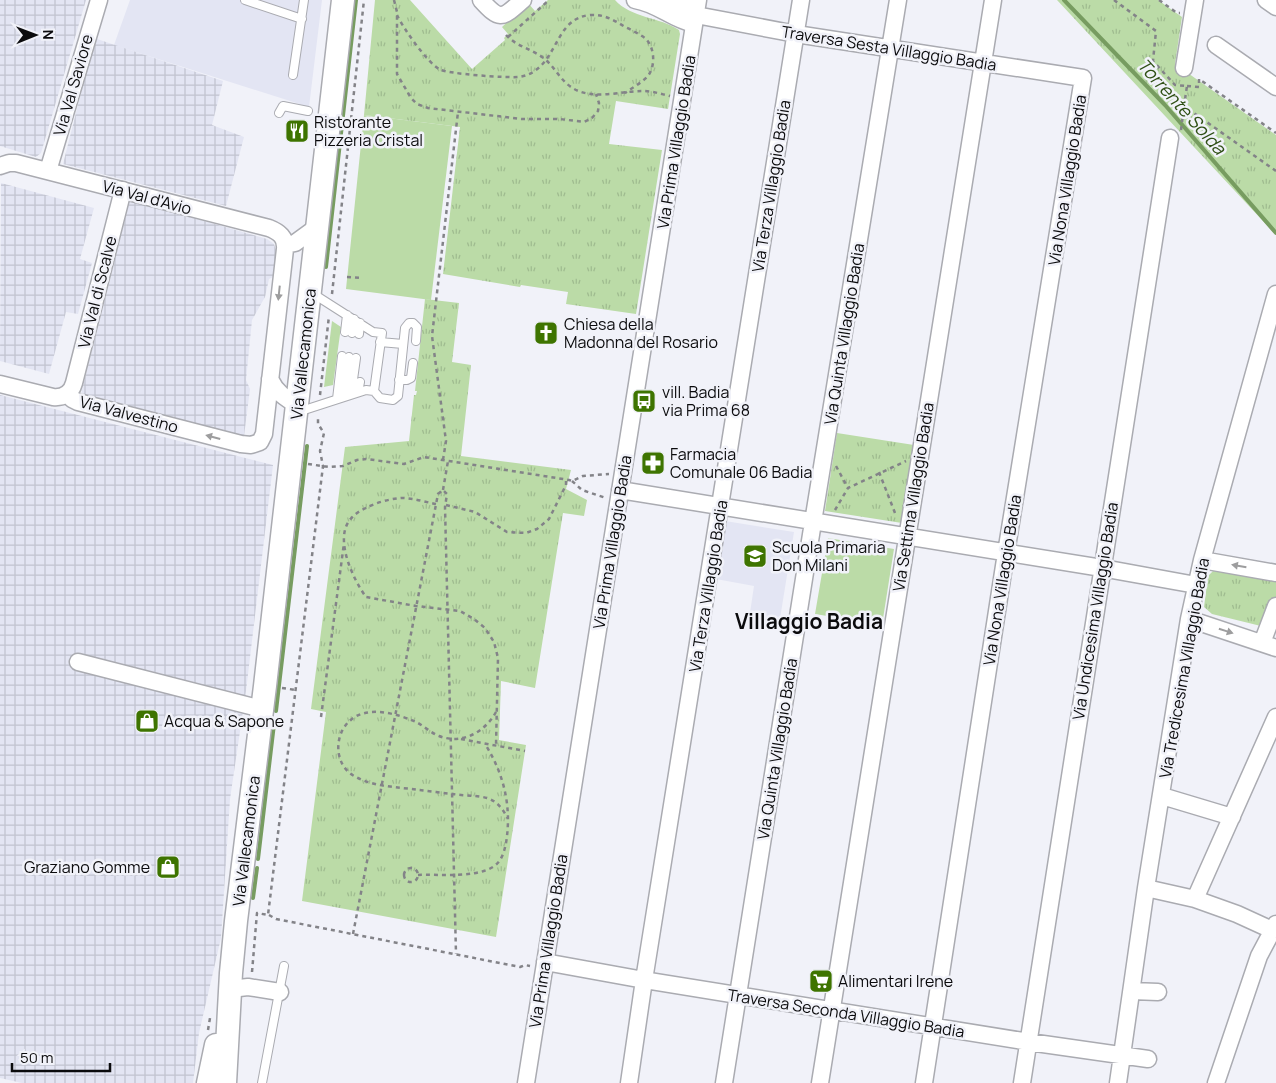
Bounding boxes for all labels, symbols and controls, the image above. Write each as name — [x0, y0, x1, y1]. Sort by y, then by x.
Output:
north arrow — [10, 10, 60, 60]
street label: Traversa Sesta Villaggio Badia — [780, 20, 998, 76]
text: N — [39, 30, 58, 40]
street label: Via Val Saviore — [48, 32, 98, 138]
water label: Torrente Solda — [1133, 53, 1232, 160]
street label: Via Prima Villaggio Badia — [651, 54, 701, 230]
street label: Via Nona Villaggio Badia — [1043, 93, 1091, 267]
street label: Via Terza Villaggio Badia — [747, 98, 795, 274]
place label: Ristorante Pizzeria Cristal — [314, 111, 423, 151]
restaurant icon: Ristorante Pizzeria Cristal — [284, 118, 310, 144]
street label: Via Val d'Avio — [100, 175, 194, 219]
street label: Via Val di Scalve — [72, 234, 122, 350]
street label: Via Quinta Villaggio Badia — [819, 242, 869, 426]
one-way arrow — [275, 285, 283, 301]
street label: Via Vallecamonica — [285, 288, 321, 420]
place label: Chiesa della Madonna del Rosario — [564, 313, 718, 353]
church icon: Chiesa della Madonna del Rosario — [533, 320, 559, 346]
place label: vill. Badia via Prima 68 — [662, 381, 750, 421]
bus stop icon: vill. Badia via Prima 68 — [631, 388, 657, 414]
street label: Via Valvestino — [77, 390, 181, 438]
street label: Via Settima Villaggio Badia — [887, 401, 939, 593]
one-way arrow — [205, 432, 220, 440]
place label: Farmacia Comunale 06 Badia — [670, 443, 812, 483]
pharmacy icon: Farmacia Comunale 06 Badia — [640, 450, 666, 476]
street label: Via Prima Villaggio Badia — [587, 454, 637, 630]
street label: Via Nona Villaggio Badia — [978, 493, 1026, 667]
street label: Via Terza Villaggio Badia — [684, 498, 732, 674]
street label: Via Undicesima Villaggio Badia — [1067, 500, 1123, 722]
place label: Scuola Primaria Don Milani — [772, 536, 886, 576]
school or university icon: Scuola Primaria Don Milani — [742, 543, 768, 569]
street label: Via Tredicesima Villaggio Badia — [1154, 556, 1214, 780]
one-way arrow — [1230, 562, 1246, 570]
district label: Villaggio Badia — [735, 607, 883, 635]
one-way arrow — [1218, 628, 1233, 635]
street label: Via Quinta Villaggio Badia — [752, 657, 802, 841]
shop icon: Acqua & Sapone — [134, 708, 160, 734]
place label: Acqua & Sapone — [164, 710, 284, 732]
street label: Via Vallecamonica — [227, 774, 265, 908]
street label: Via Prima Villaggio Badia — [523, 853, 573, 1029]
shop icon: Graziano Gomme — [155, 854, 181, 880]
place label: Graziano Gomme — [24, 856, 150, 878]
supermarket icon: Alimentari Irene — [808, 968, 834, 994]
place label: Alimentari Irene — [838, 970, 953, 992]
street label: Traversa Seconda Villaggio Badia — [726, 983, 966, 1043]
scale bar — [12, 1040, 110, 1072]
text: 50 m — [20, 1047, 54, 1068]

